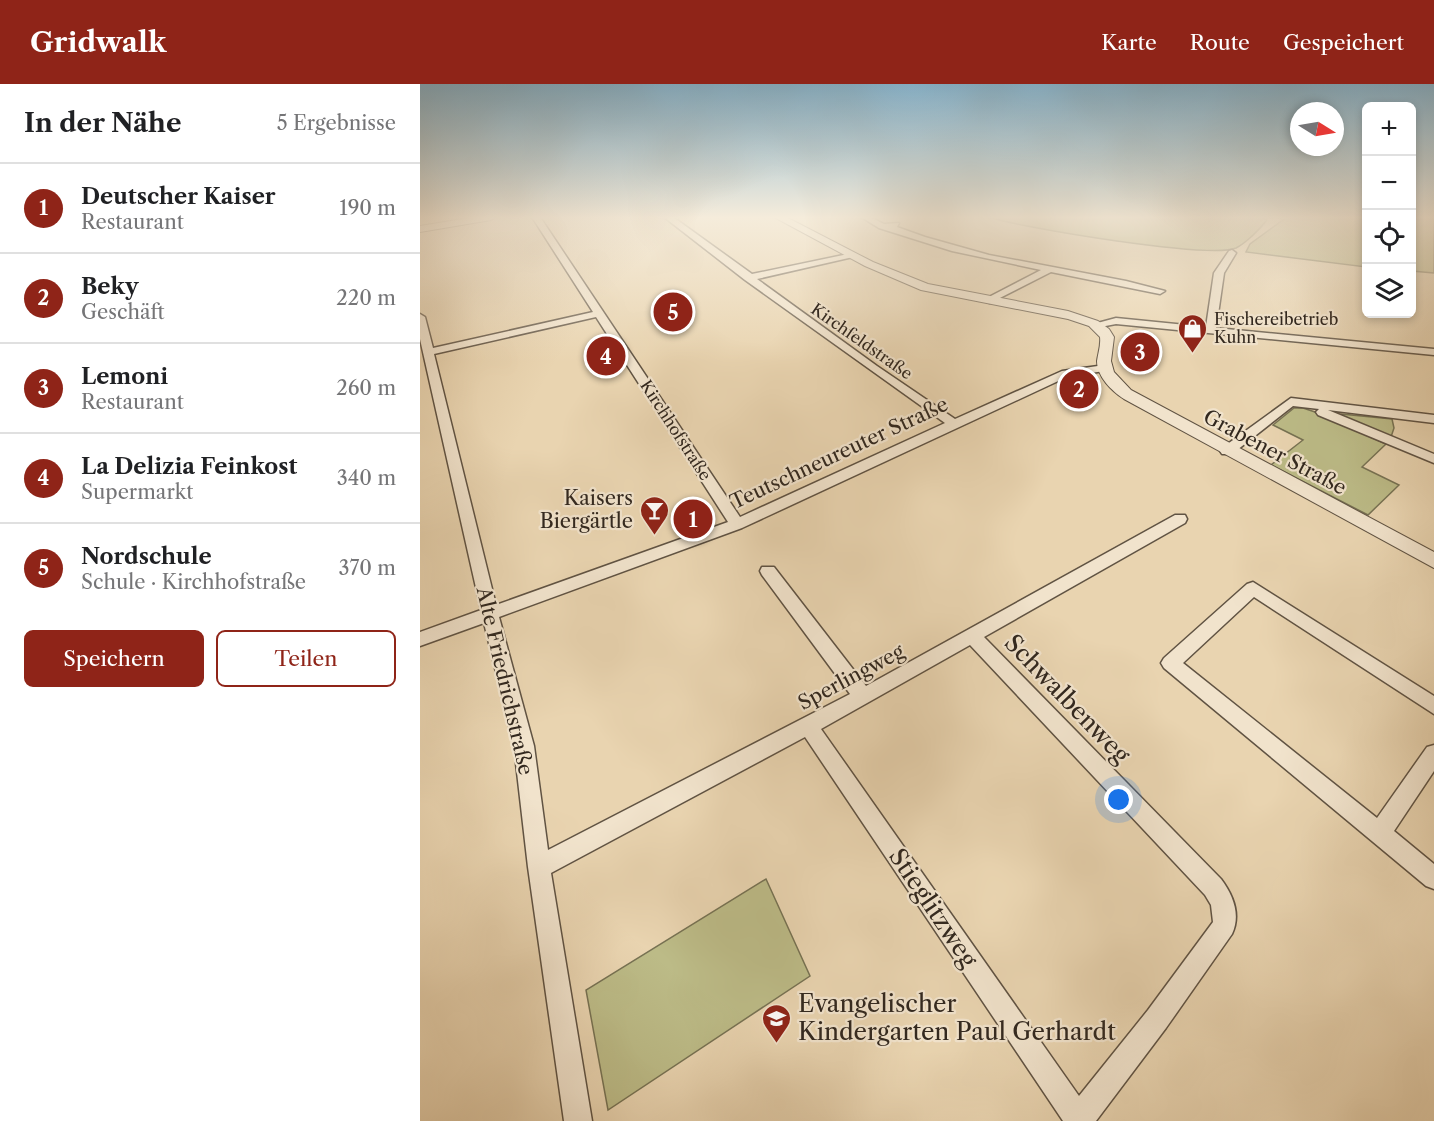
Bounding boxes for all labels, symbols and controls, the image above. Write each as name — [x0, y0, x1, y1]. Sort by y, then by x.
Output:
text: Gridwalk — [30, 25, 166, 59]
text: Karte — [1101, 30, 1157, 55]
text: Route — [1190, 30, 1250, 55]
text: Gespeichert — [1283, 30, 1404, 55]
north arrow — [1290, 102, 1344, 156]
map controls — [1362, 102, 1416, 318]
button: + — [1362, 102, 1416, 156]
text: In der Nähe — [24, 107, 181, 139]
text: 5 Ergebnisse — [277, 111, 396, 135]
button: − — [1362, 156, 1416, 210]
text: Deutscher Kaiser — [81, 183, 276, 210]
text: 1 — [39, 196, 48, 220]
text: 190 m — [339, 196, 396, 220]
text: Restaurant — [81, 210, 184, 234]
button: locate — [1362, 210, 1416, 264]
button: layers — [1362, 264, 1416, 318]
text: Beky — [81, 273, 138, 300]
text: 2 — [38, 286, 49, 310]
text: 220 m — [336, 286, 396, 310]
pin: 5 — [654, 290, 692, 334]
street label: Kirchfeldstraße — [808, 299, 916, 383]
text: Geschäft — [81, 300, 164, 324]
place label: Fischereibetrieb Kuhn — [1214, 309, 1338, 347]
shop icon: Fischereibetrieb Kuhn — [1177, 312, 1209, 354]
pin: 3 — [1120, 330, 1160, 374]
pin: 4 — [586, 334, 626, 378]
text: Lemoni — [81, 363, 168, 390]
pin: 2 — [1060, 366, 1098, 412]
text: 3 — [38, 376, 49, 400]
text: 260 m — [336, 376, 396, 400]
street label: Kirchhofstraße — [636, 376, 716, 484]
text: Restaurant — [81, 390, 184, 414]
street label: Teutschneureuter Straße — [726, 392, 952, 514]
street label: Grabener Straße — [1199, 404, 1351, 500]
text: La Delizia Feinkost — [81, 453, 297, 480]
text: 4 — [38, 466, 49, 490]
text: 340 m — [337, 466, 396, 490]
text: Supermarkt — [81, 480, 193, 504]
place label: Kaisers Biergärtle — [540, 486, 633, 533]
bar icon: Kaisers Biergärtle — [638, 494, 670, 536]
pin: 1 — [674, 496, 712, 542]
text: Nordschule — [81, 543, 212, 570]
text: 5 — [38, 556, 49, 580]
text: 370 m — [339, 556, 396, 580]
text: Schule · Kirchhofstraße — [81, 570, 306, 594]
street label: Alte Friedrichstraße — [471, 584, 538, 777]
street label: Schwalbenweg — [999, 628, 1136, 769]
button: Speichern — [24, 630, 204, 687]
button: Teilen — [216, 630, 396, 687]
street label: Sperlingweg — [794, 639, 909, 715]
your location — [1104, 785, 1133, 814]
street label: Stieglitzweg — [883, 843, 984, 973]
place label: Evangelischer Kindergarten Paul Gerhardt — [798, 989, 1116, 1046]
school or university icon: Evangelischer Kindergarten Paul Gerhardt — [761, 1002, 793, 1044]

